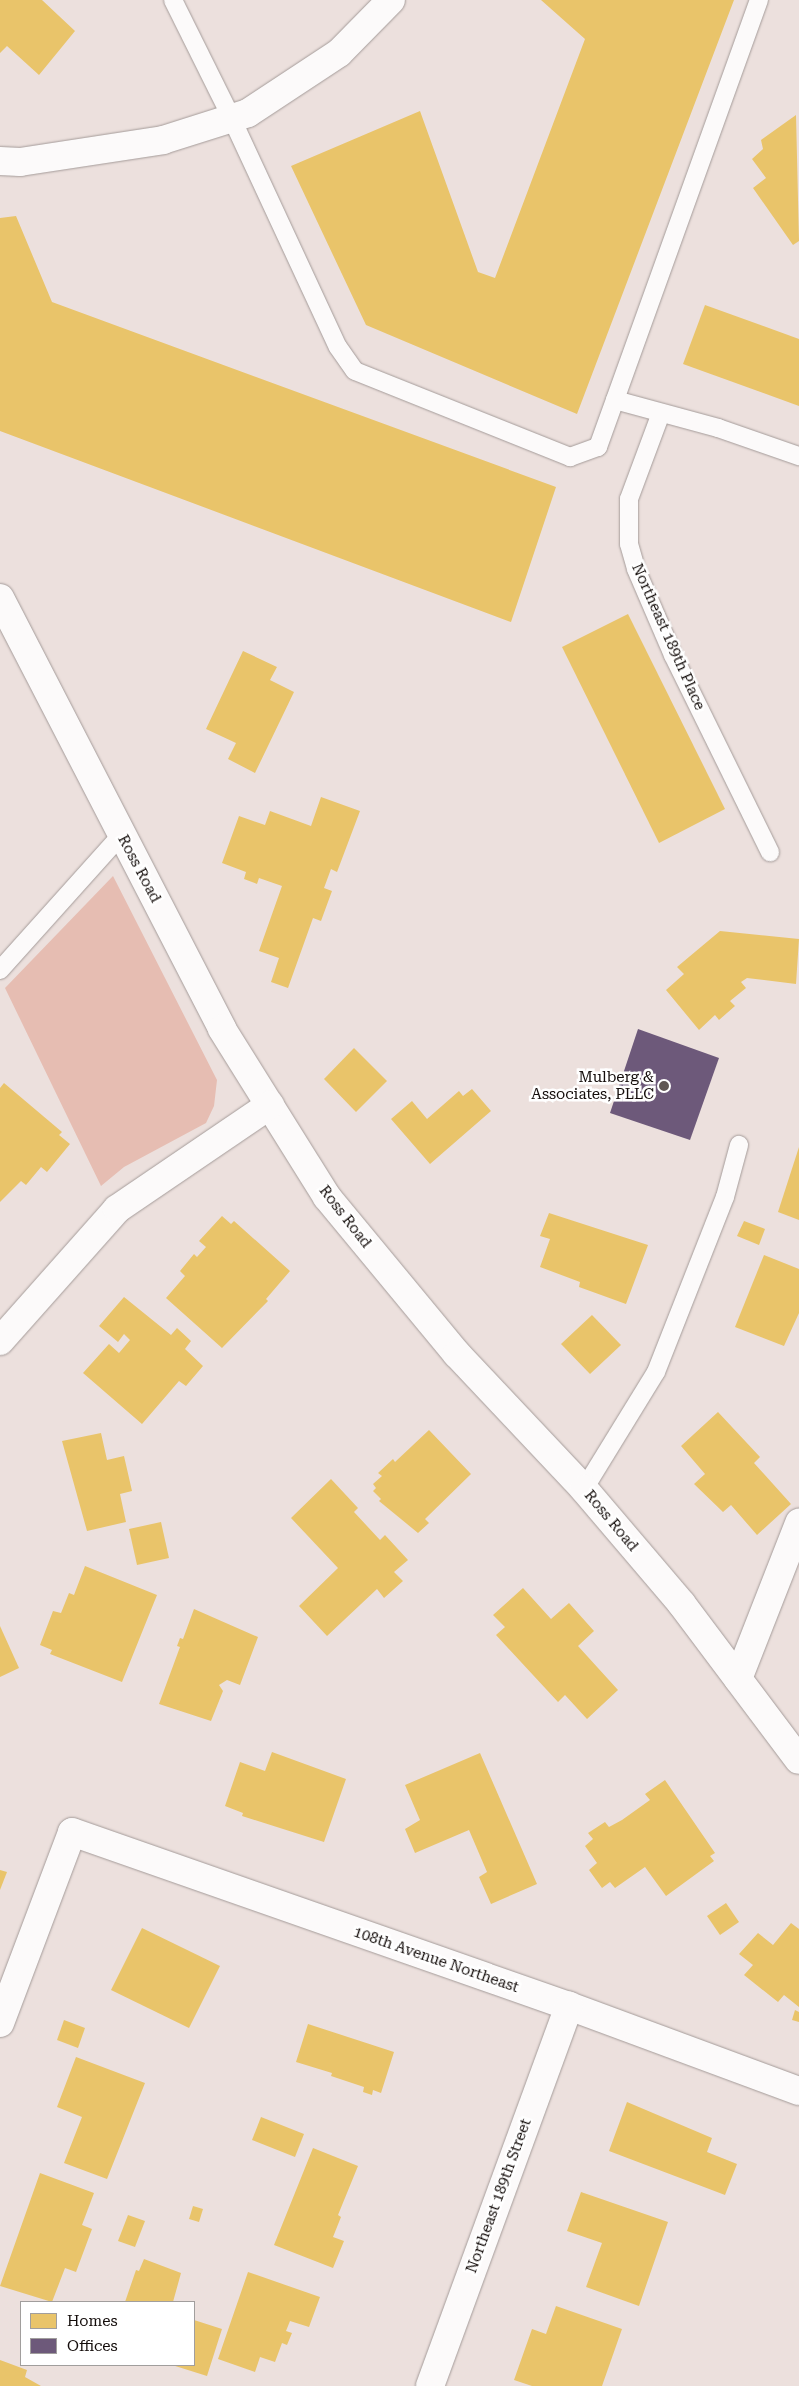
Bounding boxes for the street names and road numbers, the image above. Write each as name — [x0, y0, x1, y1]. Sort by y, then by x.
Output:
street label: Northeast 189th Place — [628, 561, 708, 713]
street label: Ross Road — [114, 832, 164, 906]
street label: Ross Road — [315, 1182, 375, 1252]
street label: Ross Road — [580, 1487, 642, 1555]
street label: 108th Avenue Northeast — [351, 1923, 521, 1997]
street label: Northeast 189th Street — [463, 2116, 535, 2276]

